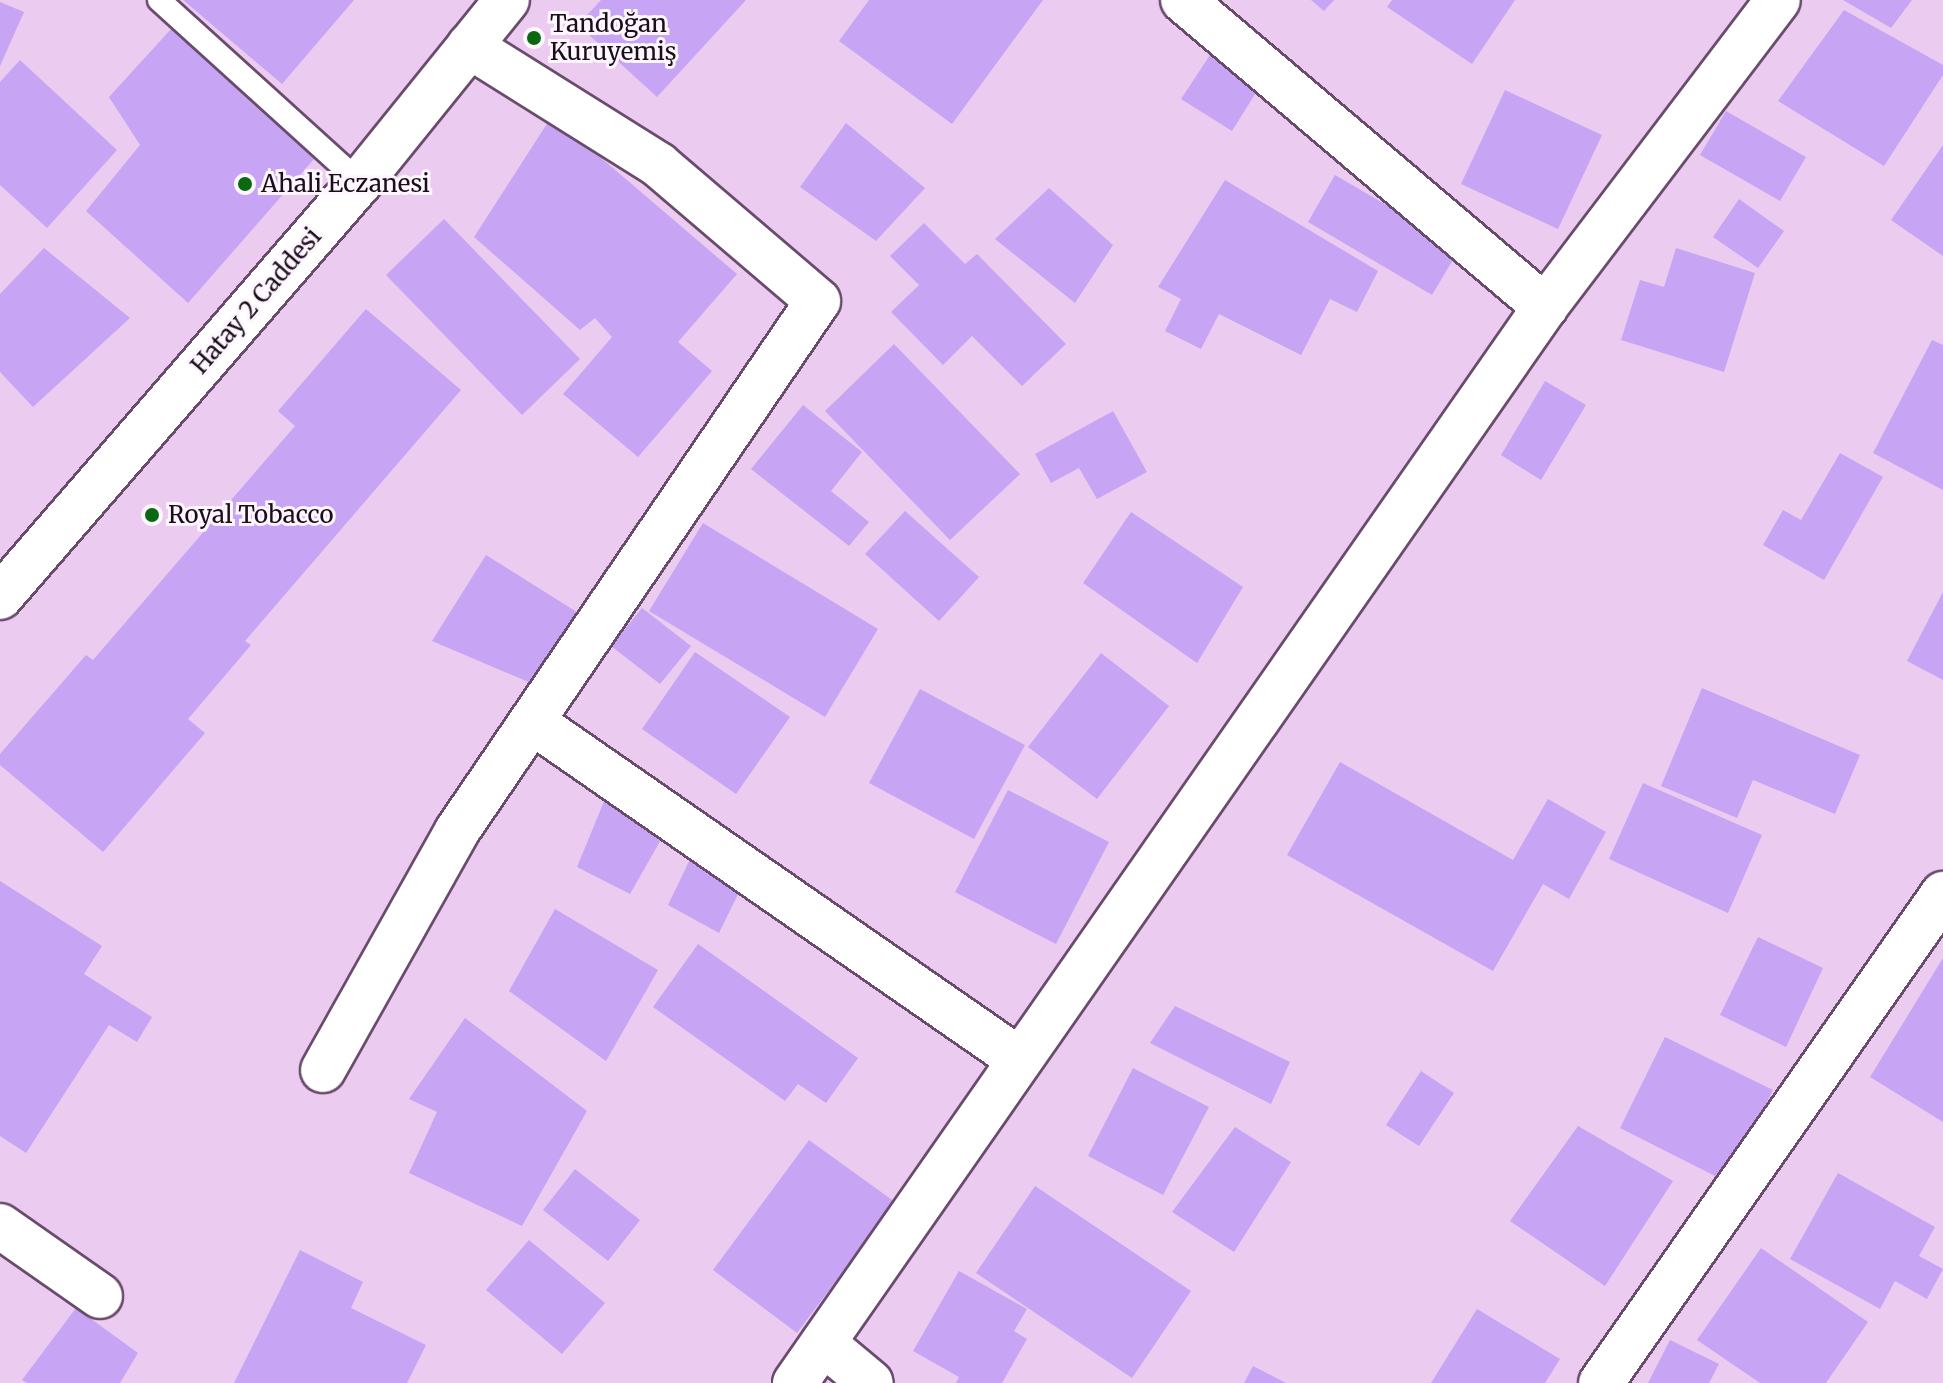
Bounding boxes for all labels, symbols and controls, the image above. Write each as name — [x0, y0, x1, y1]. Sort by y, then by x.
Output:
place label: Tandoğan Kuruyemiş — [550, 10, 677, 66]
marker: Tandoğan Kuruyemiş — [525, 29, 543, 47]
place label: Ahali Eczanesi — [261, 170, 430, 198]
marker: Ahali Eczanesi — [236, 175, 254, 193]
street label: Hatay 2 Caddesi — [185, 222, 327, 380]
place label: Royal Tobacco — [168, 501, 333, 529]
marker: Royal Tobacco — [143, 506, 161, 524]

